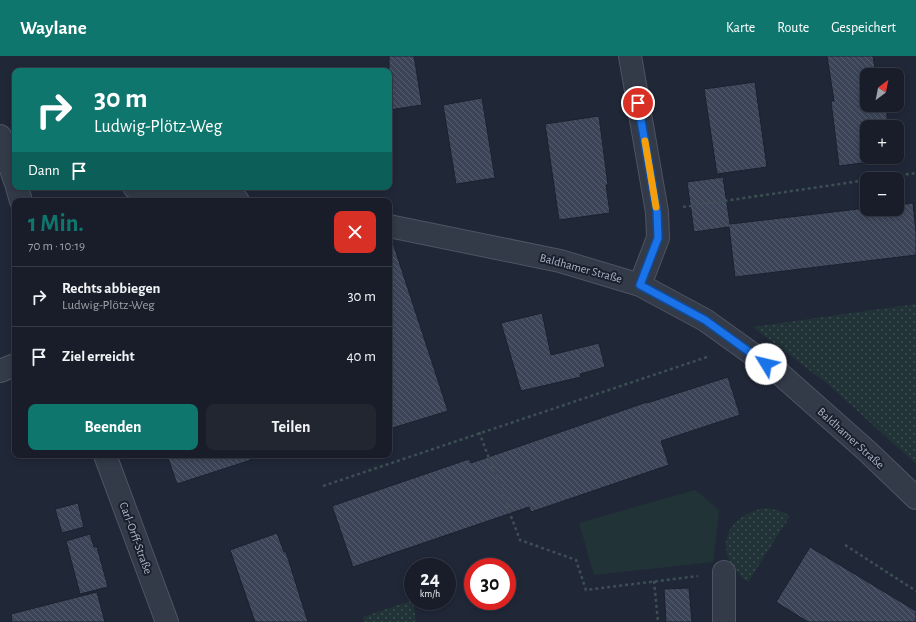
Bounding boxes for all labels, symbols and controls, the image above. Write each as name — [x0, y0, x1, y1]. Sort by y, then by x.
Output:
text: Waylane — [20, 19, 87, 38]
text: Karte — [726, 21, 755, 35]
text: Route — [777, 21, 809, 35]
text: Gespeichert — [831, 21, 896, 35]
north arrow — [860, 68, 904, 112]
map controls — [860, 68, 904, 216]
icon: right — [28, 84, 80, 136]
text: 30 m — [94, 85, 147, 113]
pin — [621, 86, 655, 120]
icon: arrive — [627, 92, 649, 114]
text: Ludwig-Plötz-Weg — [94, 118, 222, 136]
button: + — [860, 120, 904, 164]
icon: arrive — [68, 160, 90, 182]
text: Dann — [28, 163, 60, 178]
button: − — [860, 172, 904, 216]
button: close — [334, 211, 376, 253]
text: 1 Min. — [28, 212, 84, 236]
text: 70 m · 10:19 — [28, 240, 85, 253]
street label: Baldhamer Straße — [538, 251, 624, 285]
text: Rechts abbiegen — [62, 281, 160, 296]
icon: right — [28, 286, 50, 308]
text: 30 m — [347, 289, 376, 304]
text: Ludwig-Plötz-Weg — [62, 299, 155, 312]
position arrow — [745, 343, 787, 385]
icon: arrive — [28, 346, 50, 368]
text: Ziel erreicht — [62, 349, 135, 364]
text: 40 m — [346, 349, 376, 364]
button: Beenden — [28, 404, 198, 450]
button: Teilen — [206, 404, 376, 450]
street label: Baldhamer Straße — [815, 405, 887, 471]
street label: Carl-Orff-Straße — [117, 500, 155, 576]
speed limit sign: 30 — [464, 558, 516, 610]
text: 24 — [420, 569, 440, 589]
text: km/h — [420, 589, 440, 599]

